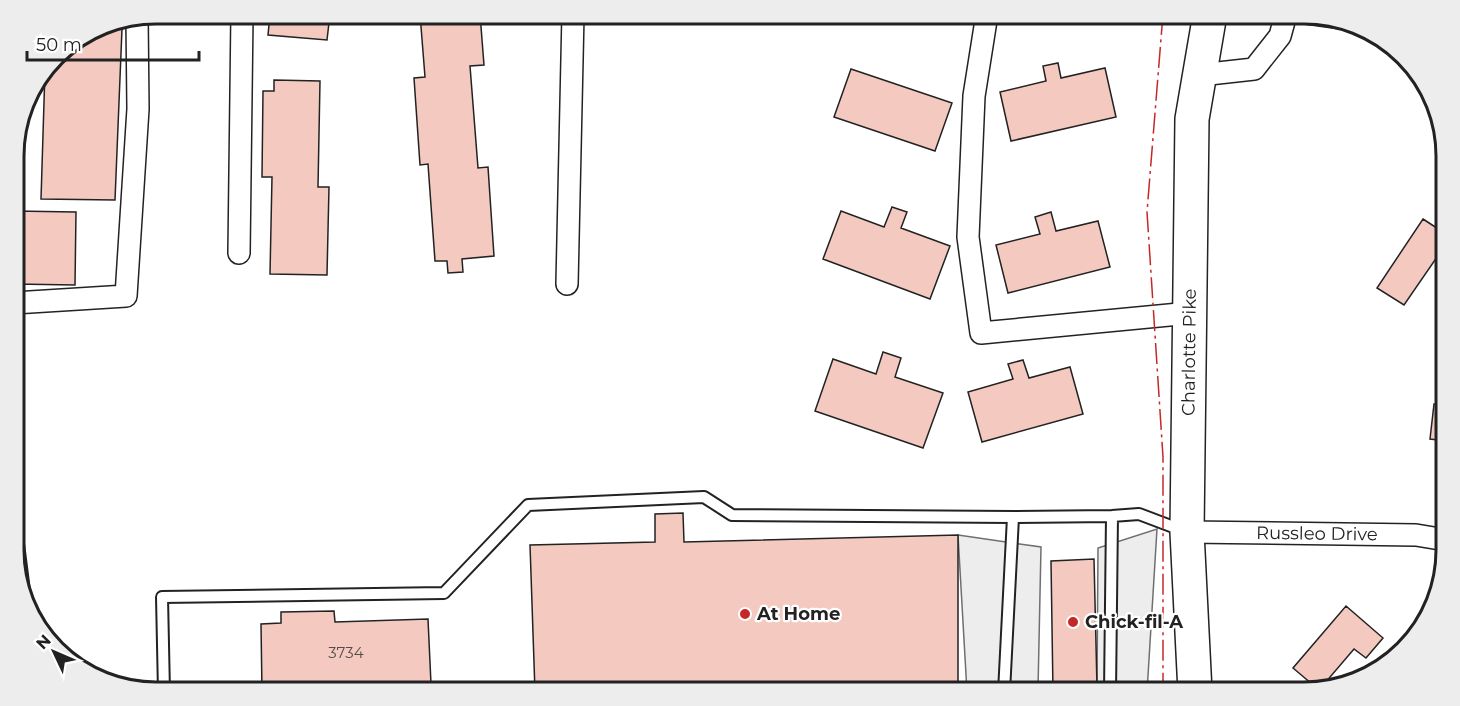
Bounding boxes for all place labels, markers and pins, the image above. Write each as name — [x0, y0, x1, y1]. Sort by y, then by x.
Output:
place label: At Home — [756, 603, 840, 625]
marker: At Home — [738, 607, 752, 621]
place label: Chick-fil-A — [1085, 611, 1183, 633]
marker: Chick-fil-A — [1066, 615, 1080, 629]

